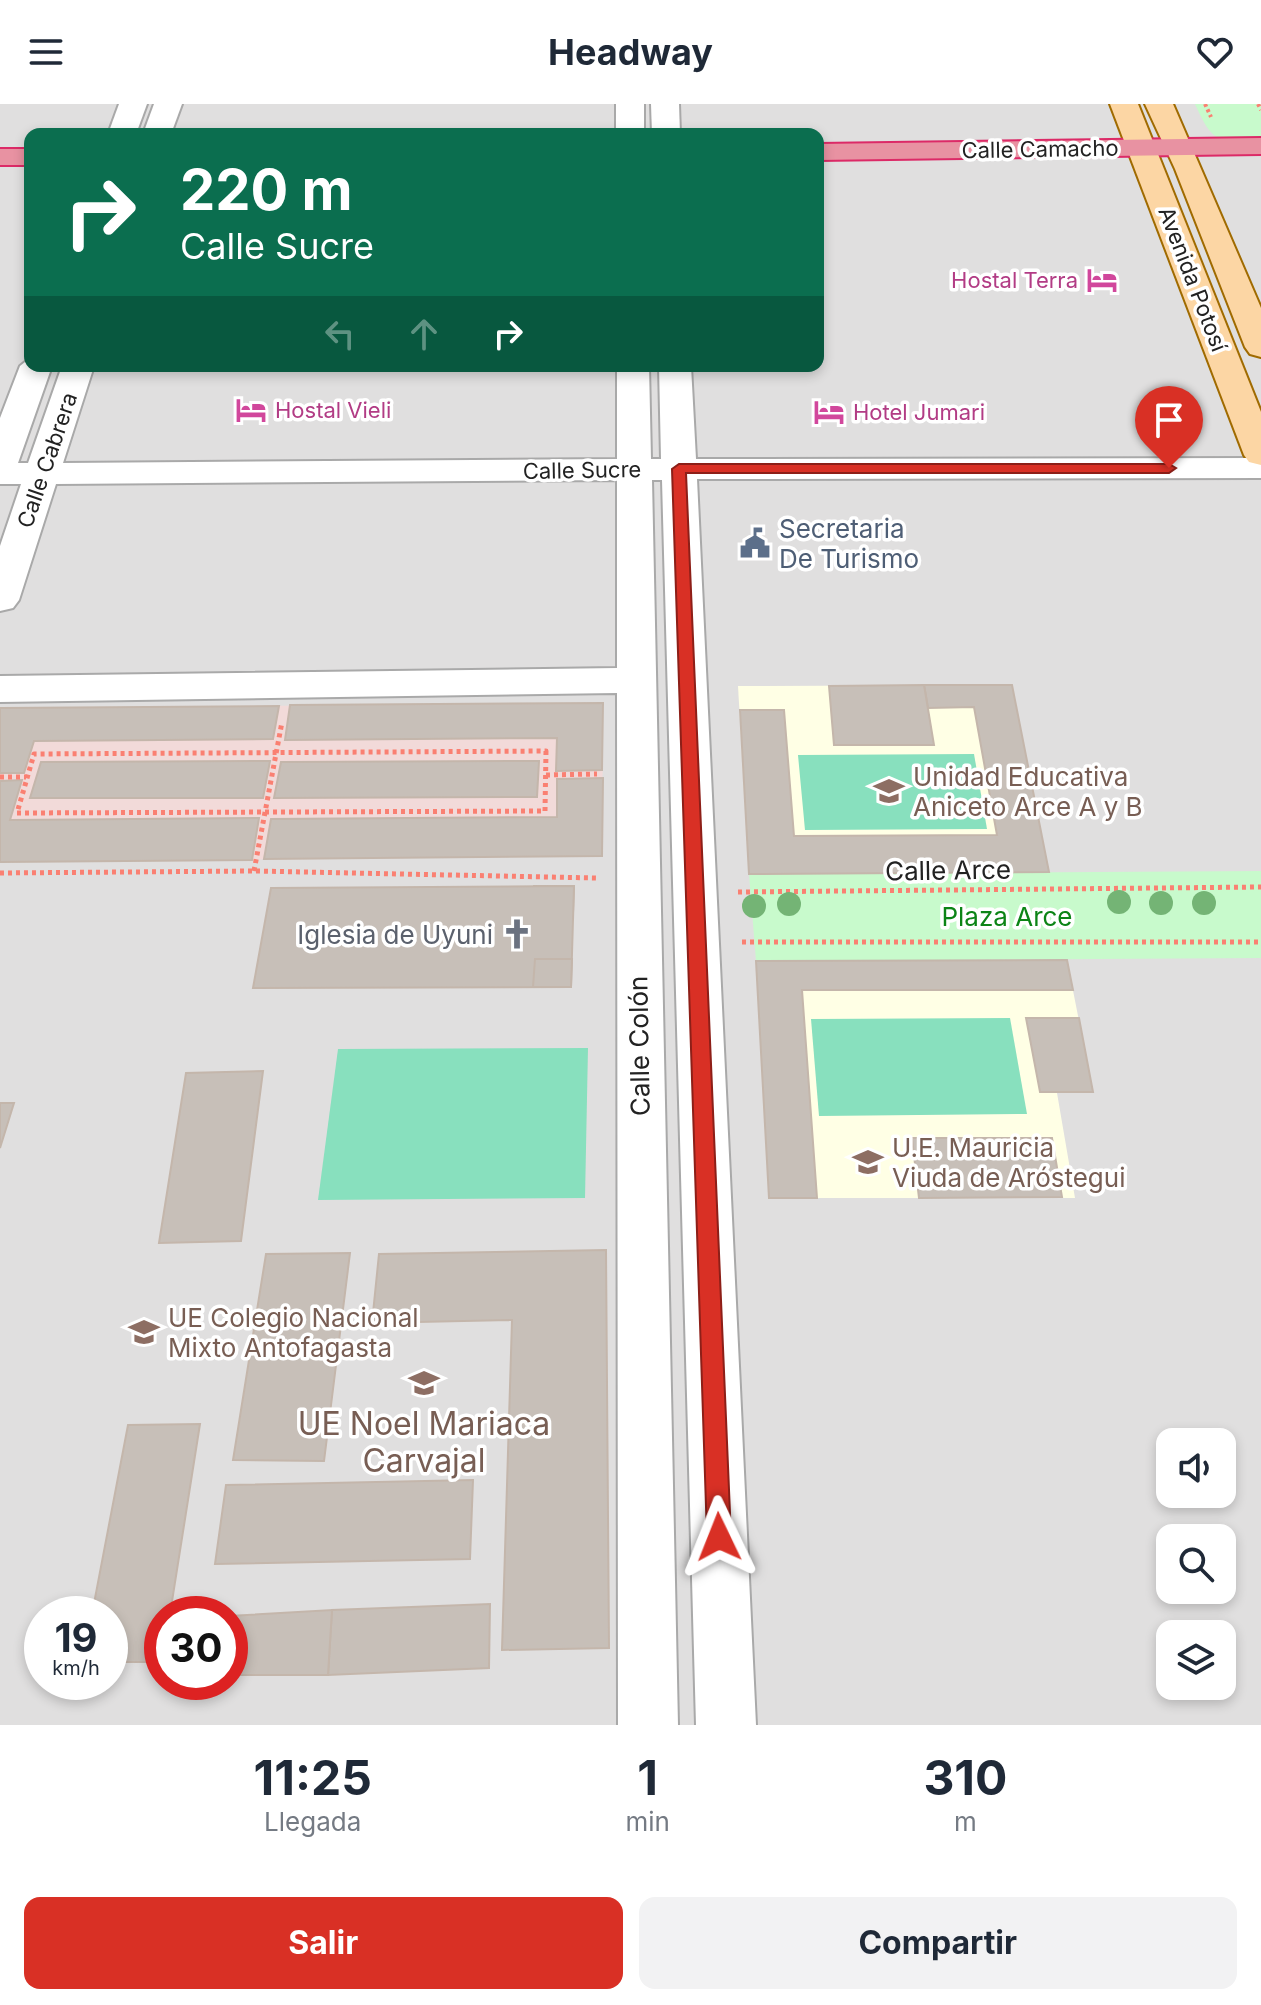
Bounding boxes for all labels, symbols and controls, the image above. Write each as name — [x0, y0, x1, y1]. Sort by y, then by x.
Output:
icon: menu — [24, 30, 68, 74]
text: Headway — [548, 30, 713, 74]
icon: heart — [1193, 30, 1237, 74]
street label: Calle Camacho — [961, 135, 1119, 163]
text: 220 m — [180, 156, 353, 224]
icon: right — [48, 160, 152, 264]
street label: Avenida Potosí — [1153, 203, 1233, 356]
text: Calle Sucre — [180, 224, 374, 268]
hotel icon: Hostal Terra — [1085, 263, 1119, 297]
place label: Hostal Terra — [951, 267, 1078, 293]
icon: left — [318, 312, 362, 356]
icon: ahead — [402, 312, 446, 356]
icon: right — [486, 312, 530, 356]
pin — [1135, 386, 1203, 468]
street label: Calle Cabrera — [12, 389, 82, 531]
hotel icon: Hostal Vieli — [234, 393, 268, 427]
hotel icon: Hotel Jumari — [812, 395, 846, 429]
place label: Hostal Vieli — [275, 397, 391, 423]
icon: arrive — [1147, 398, 1191, 442]
place label: Hotel Jumari — [853, 399, 985, 425]
street label: Calle Sucre — [523, 456, 641, 484]
place label: Secretaria De Turismo — [779, 513, 919, 574]
public building icon: Secretaria De Turismo — [738, 526, 772, 560]
place label: Unidad Educativa Aniceto Arce A y B — [913, 761, 1143, 822]
school or university icon: Unidad Educativa Aniceto Arce A y B — [872, 774, 906, 808]
street label: Calle Arce — [885, 853, 1011, 887]
park label: Plaza Arce — [941, 901, 1073, 932]
church icon: Iglesia de Uyuni — [500, 917, 534, 951]
place label: Iglesia de Uyuni — [297, 919, 493, 950]
street label: Calle Colón — [622, 975, 656, 1117]
place label: U.E. Mauricia Viuda de Aróstegui — [892, 1132, 1125, 1193]
school or university icon: U.E. Mauricia Viuda de Aróstegui — [851, 1145, 885, 1179]
place label: UE Colegio Nacional Mixto Antofagasta — [168, 1302, 419, 1363]
school or university icon: UE Colegio Nacional Mixto Antofagasta — [127, 1315, 161, 1349]
school or university icon: UE Noel Mariaca Carvajal — [407, 1366, 441, 1400]
place label: UE Noel Mariaca Carvajal — [298, 1404, 550, 1480]
map controls — [1156, 1428, 1236, 1700]
button: sound — [1156, 1428, 1236, 1508]
position arrow — [677, 1495, 761, 1579]
button: search — [1156, 1524, 1236, 1604]
speed limit sign: 30 — [144, 1596, 248, 1700]
text: 19 — [54, 1613, 98, 1662]
button: layers — [1156, 1620, 1236, 1700]
text: km/h — [52, 1656, 100, 1680]
text: 11:25 — [254, 1748, 372, 1807]
text: 1 — [637, 1748, 658, 1807]
text: 310 — [923, 1748, 1007, 1807]
text: Llegada — [264, 1806, 361, 1837]
text: min — [625, 1806, 670, 1837]
text: m — [954, 1806, 977, 1837]
button: Salir — [24, 1897, 623, 1989]
button: Compartir — [639, 1897, 1237, 1989]

